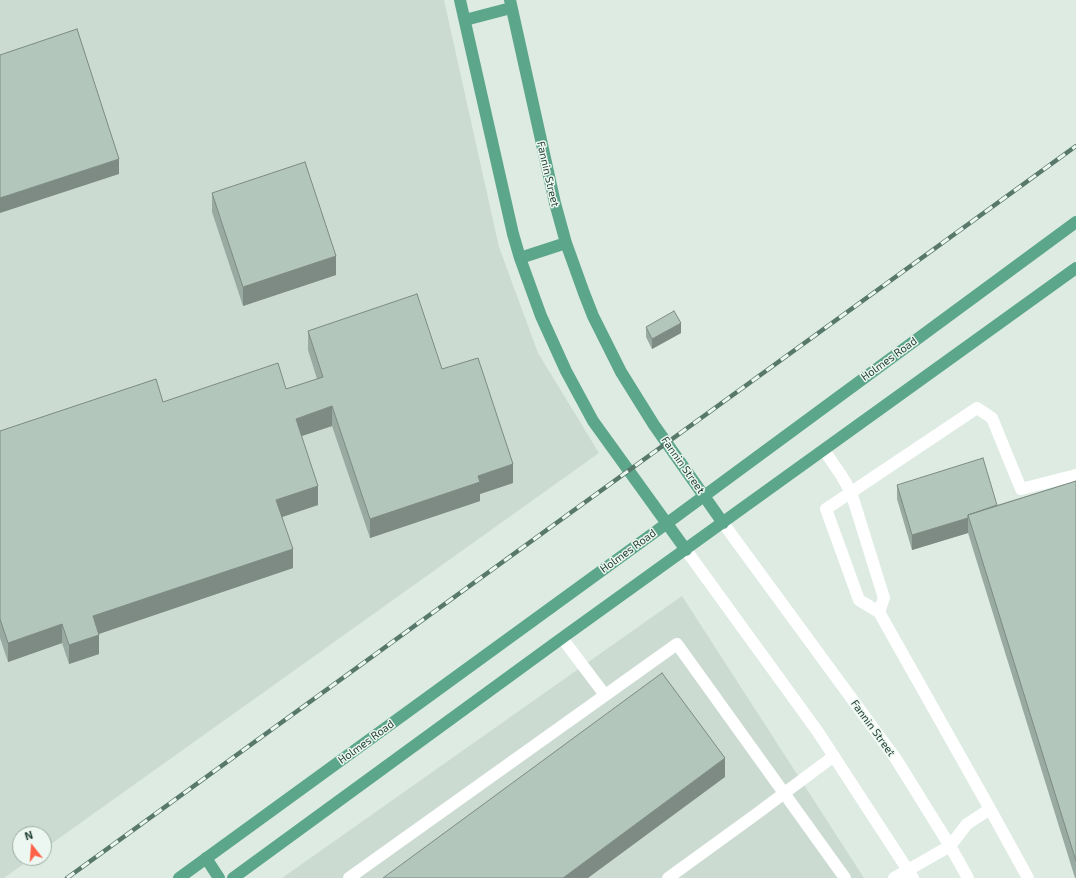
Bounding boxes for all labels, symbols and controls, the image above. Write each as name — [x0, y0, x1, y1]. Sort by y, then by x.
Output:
street label: Fannin Street — [534, 140, 562, 208]
street label: Holmes Road — [859, 334, 919, 384]
street label: Fannin Street — [658, 434, 708, 496]
street label: Holmes Road — [598, 526, 658, 576]
street label: Fannin Street — [848, 697, 898, 759]
street label: Holmes Road — [336, 717, 396, 767]
north arrow — [12, 826, 52, 866]
text: N — [23, 828, 34, 842]

